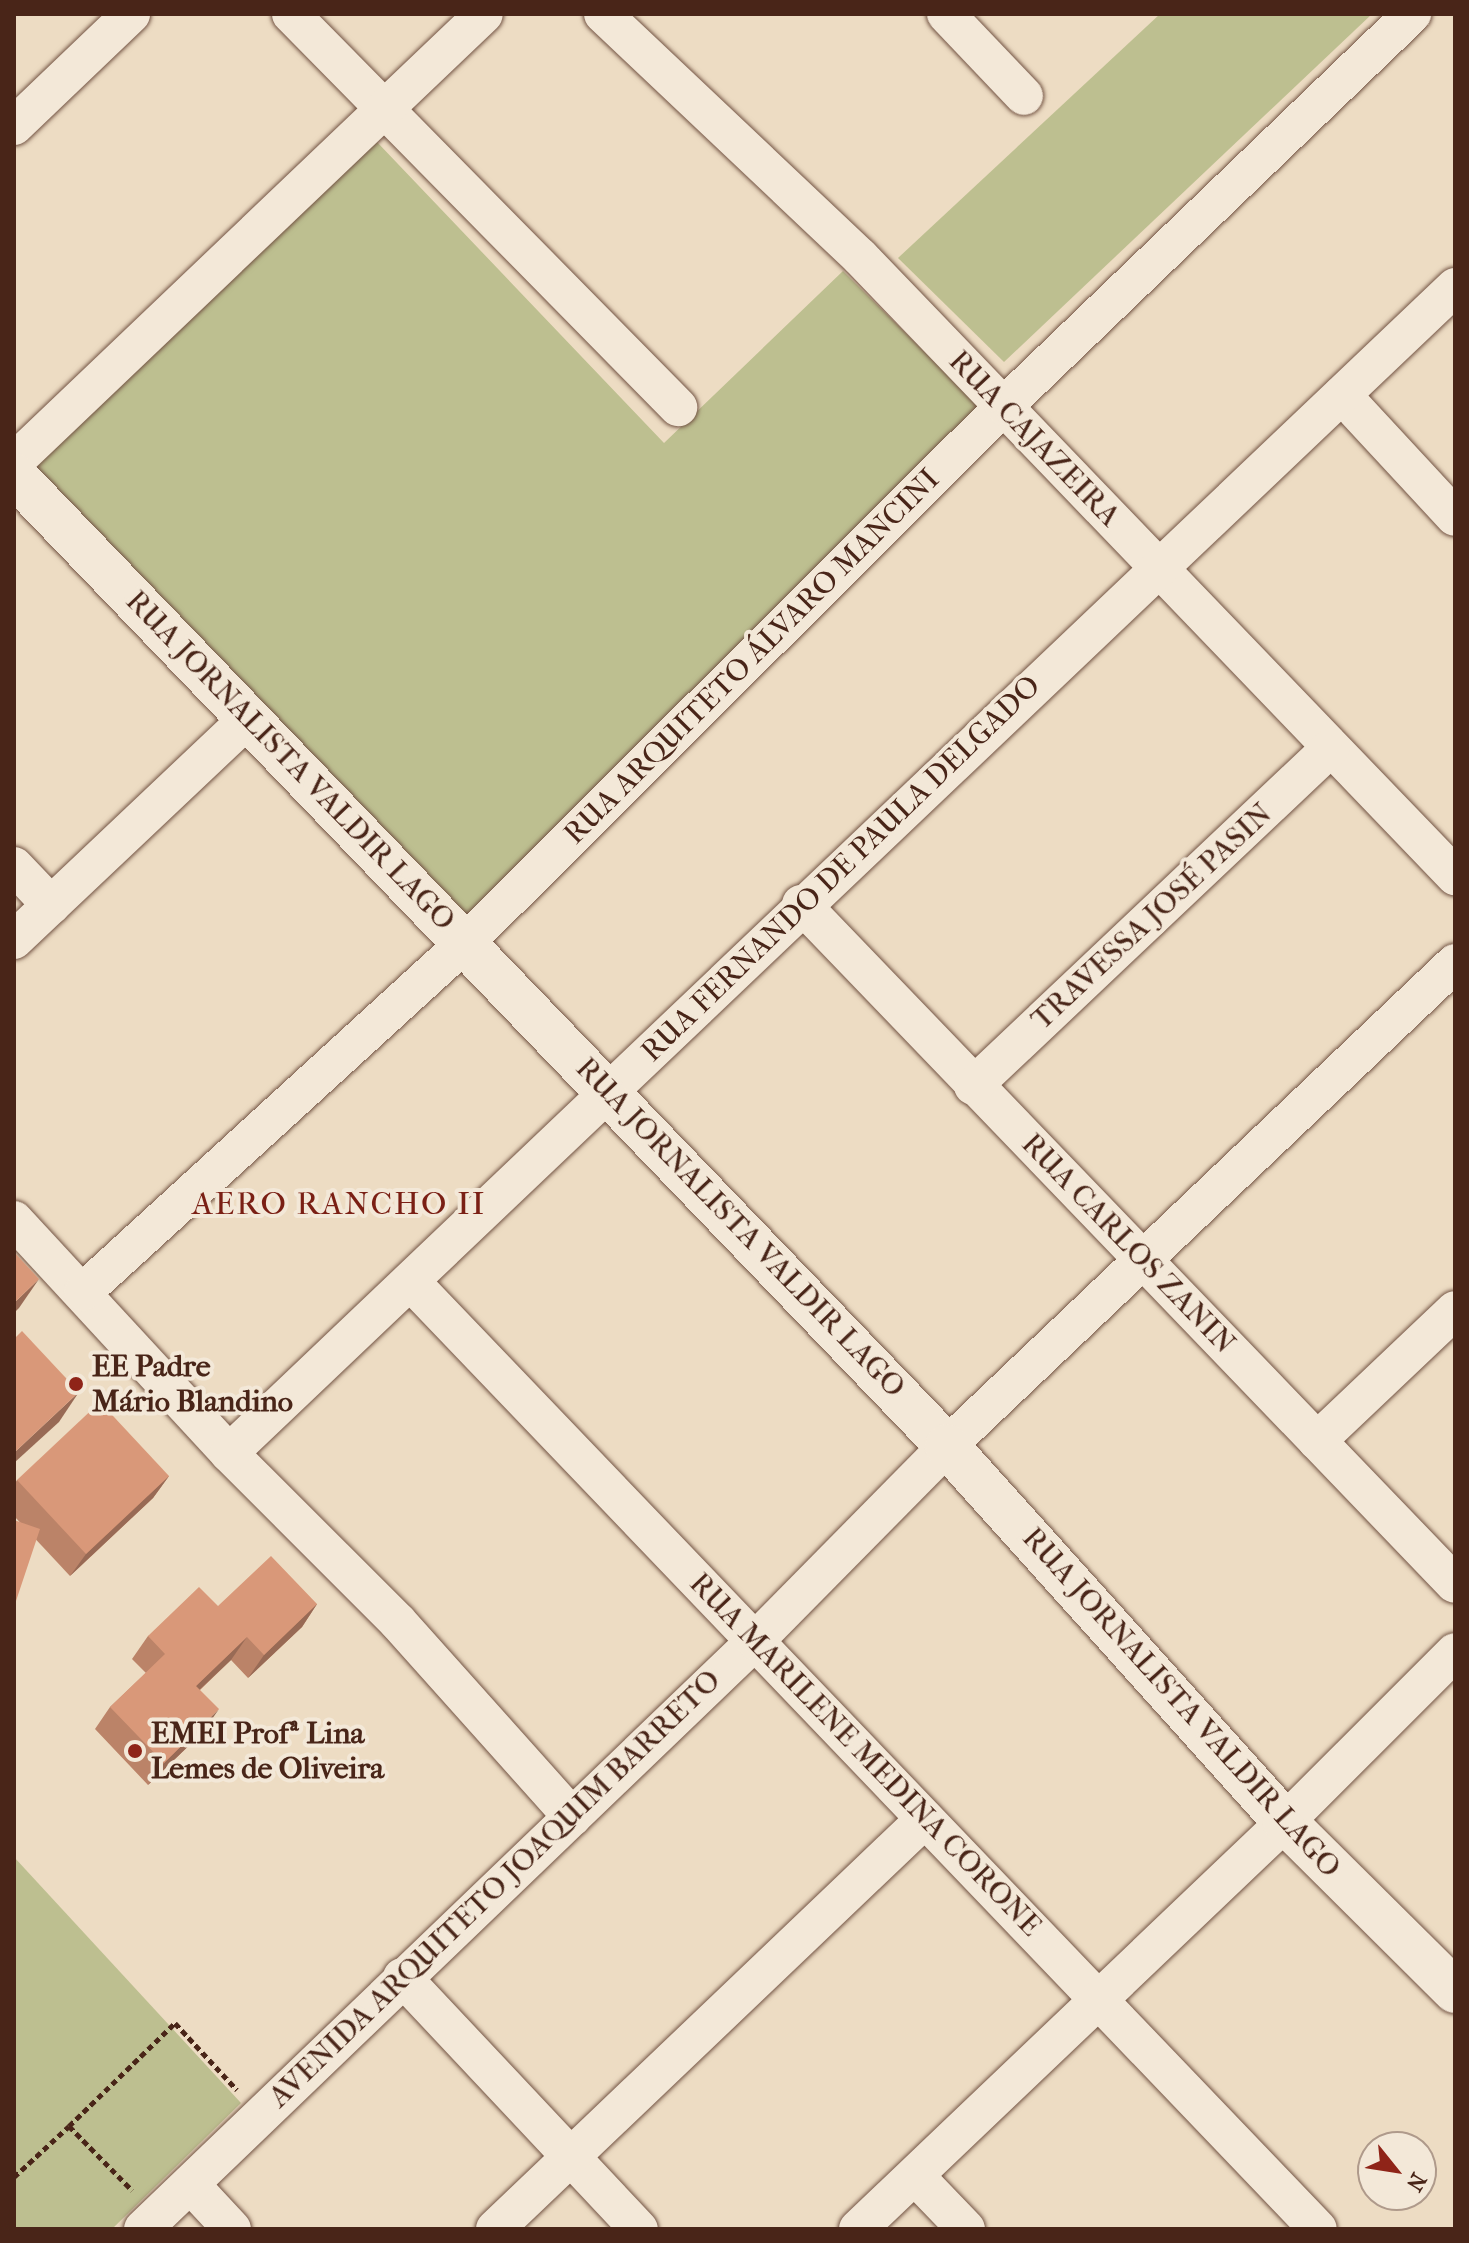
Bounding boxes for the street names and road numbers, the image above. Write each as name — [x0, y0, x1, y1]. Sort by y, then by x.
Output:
street label: RUA CAJAZEIRA — [941, 343, 1127, 535]
street label: RUA ARQUITETO ÁLVARO MANCINI — [557, 462, 947, 852]
street label: RUA JORNALISTA VALDIR LAGO — [118, 584, 462, 938]
street label: RUA FERNANDO DE PAULA DELGADO — [634, 668, 1048, 1070]
street label: TRAVESSA JOSÉ PASIN — [1024, 796, 1280, 1038]
street label: RUA JORNALISTA VALDIR LAGO — [568, 1051, 912, 1405]
street label: RUA CARLOS ZANIN — [1014, 1126, 1242, 1362]
street label: RUA JORNALISTA VALDIR LAGO — [1014, 1521, 1348, 1885]
street label: RUA MARILENE MEDINA CORONE — [681, 1566, 1049, 1944]
street label: AVENIDA ARQUITETO JOAQUIM BARRETO — [262, 1663, 728, 2115]

